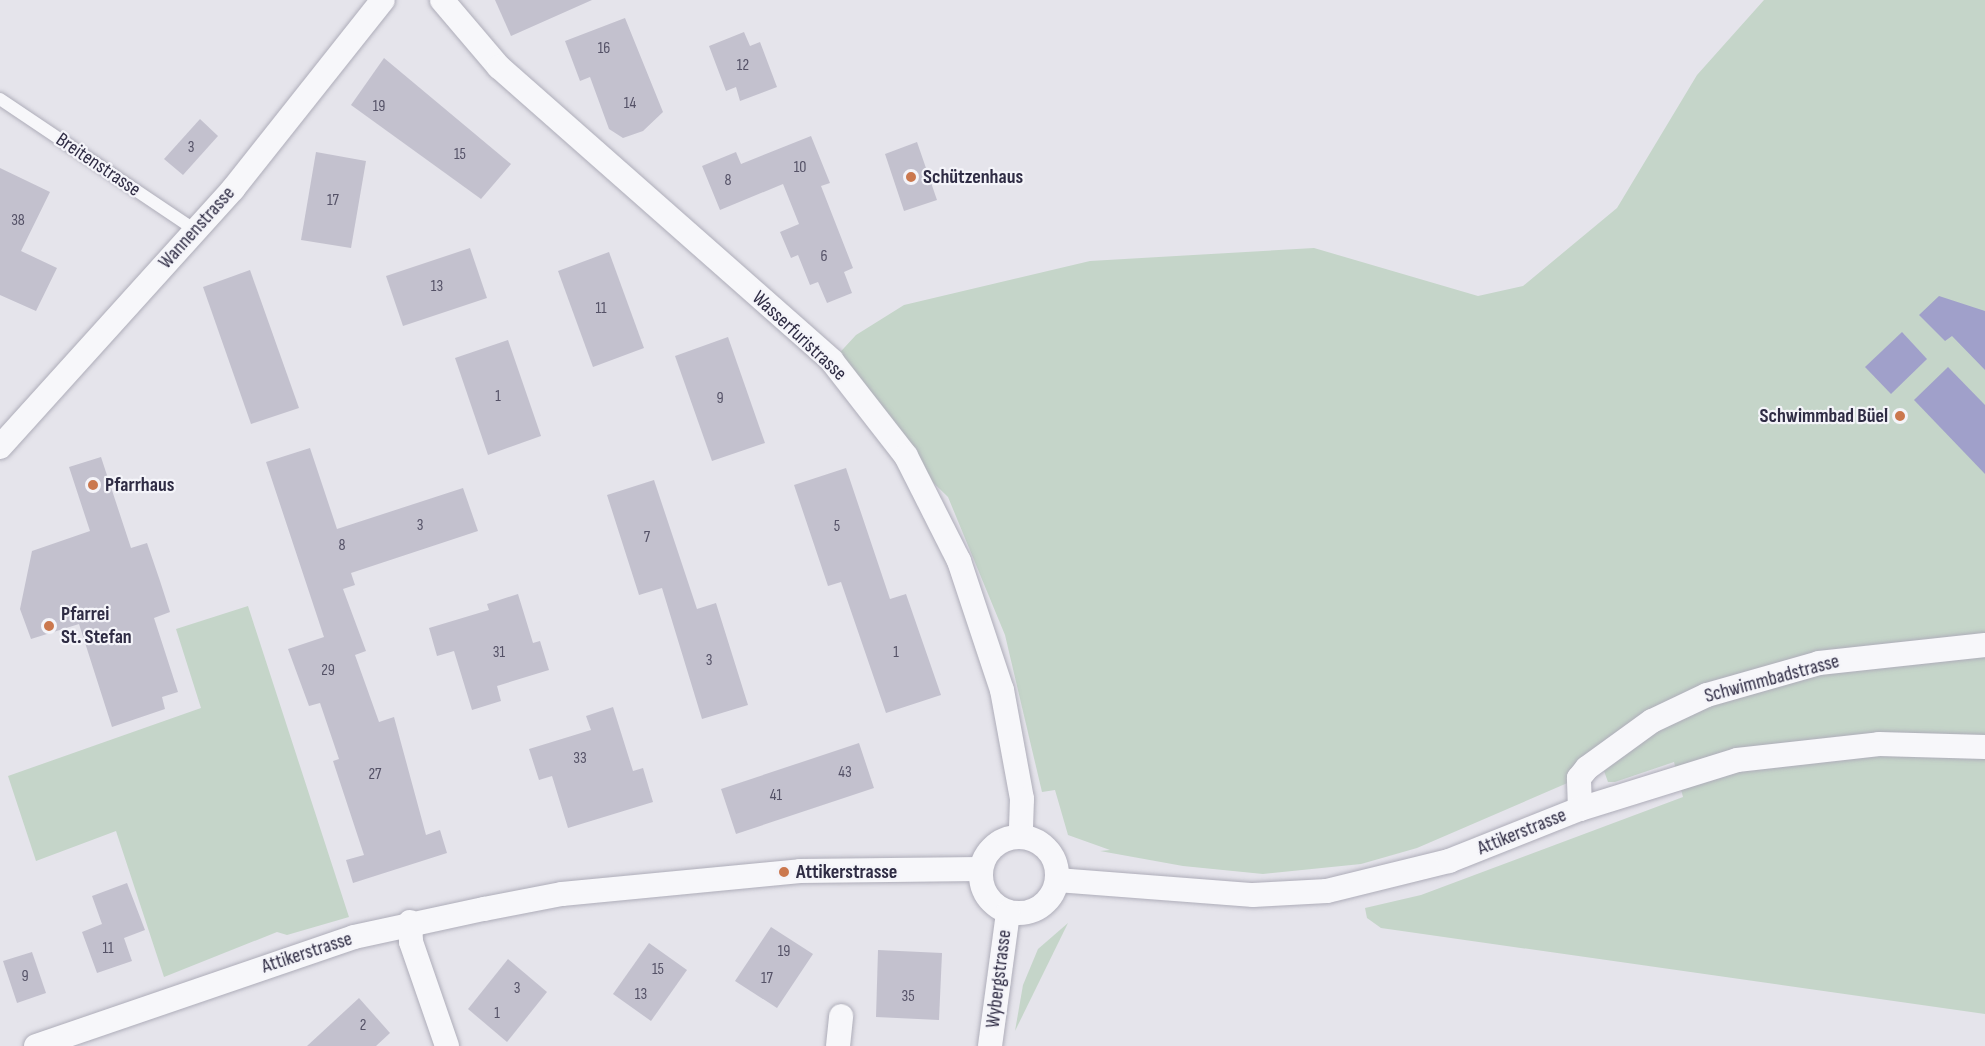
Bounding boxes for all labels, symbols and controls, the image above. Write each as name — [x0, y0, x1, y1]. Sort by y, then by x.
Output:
house number: 16 — [598, 39, 610, 59]
house number: 12 — [737, 56, 749, 76]
house number: 14 — [624, 94, 636, 114]
house number: 19 — [373, 97, 385, 117]
street label: Breitenstrasse — [51, 128, 145, 202]
house number: 3 — [188, 138, 194, 158]
house number: 15 — [454, 145, 466, 165]
house number: 10 — [794, 158, 806, 178]
place label: Schützenhaus — [923, 165, 1023, 189]
marker: Schützenhaus — [904, 170, 918, 184]
house number: 8 — [724, 171, 732, 191]
street label: Wannenstrasse — [154, 182, 240, 274]
house number: 17 — [327, 191, 339, 211]
house number: 38 — [11, 211, 25, 231]
house number: 6 — [820, 247, 828, 267]
house number: 13 — [431, 277, 443, 297]
street label: Wasserfuristrasse — [747, 286, 851, 386]
house number: 11 — [595, 299, 607, 319]
house number: 1 — [495, 387, 501, 407]
house number: 9 — [716, 389, 724, 409]
place label: Schwimmbad Büel — [1759, 404, 1888, 428]
marker: Schwimmbad Büel — [1893, 409, 1907, 423]
place label: Pfarrhaus — [105, 473, 174, 497]
marker: Pfarrhaus — [86, 478, 100, 492]
house number: 3 — [417, 516, 423, 536]
house number: 5 — [834, 517, 840, 537]
house number: 7 — [644, 528, 650, 548]
house number: 8 — [338, 536, 346, 556]
place label: Pfarrei St. Stefan — [61, 602, 132, 649]
marker: Pfarrei St. Stefan — [42, 619, 56, 633]
house number: 31 — [493, 643, 505, 663]
house number: 1 — [893, 643, 899, 663]
street label: Schwimmbadstrasse — [1702, 649, 1842, 709]
house number: 3 — [706, 651, 712, 671]
house number: 29 — [321, 661, 335, 681]
house number: 33 — [573, 749, 587, 769]
house number: 43 — [838, 763, 852, 783]
house number: 27 — [368, 765, 382, 785]
house number: 41 — [770, 786, 782, 806]
street label: Attikerstrasse — [1474, 803, 1570, 861]
place label: Attikerstrasse — [796, 860, 897, 884]
marker: Attikerstrasse — [777, 865, 791, 879]
street label: Attikerstrasse — [259, 927, 355, 979]
street label: Wybergstrasse — [981, 929, 1017, 1029]
house number: 11 — [102, 939, 114, 959]
house number: 19 — [778, 942, 790, 962]
house number: 15 — [652, 960, 664, 980]
house number: 9 — [21, 967, 29, 987]
house number: 17 — [761, 969, 773, 989]
house number: 3 — [514, 979, 520, 999]
house number: 13 — [635, 985, 647, 1005]
house number: 35 — [901, 987, 915, 1007]
house number: 1 — [494, 1004, 500, 1024]
house number: 2 — [360, 1016, 366, 1036]

